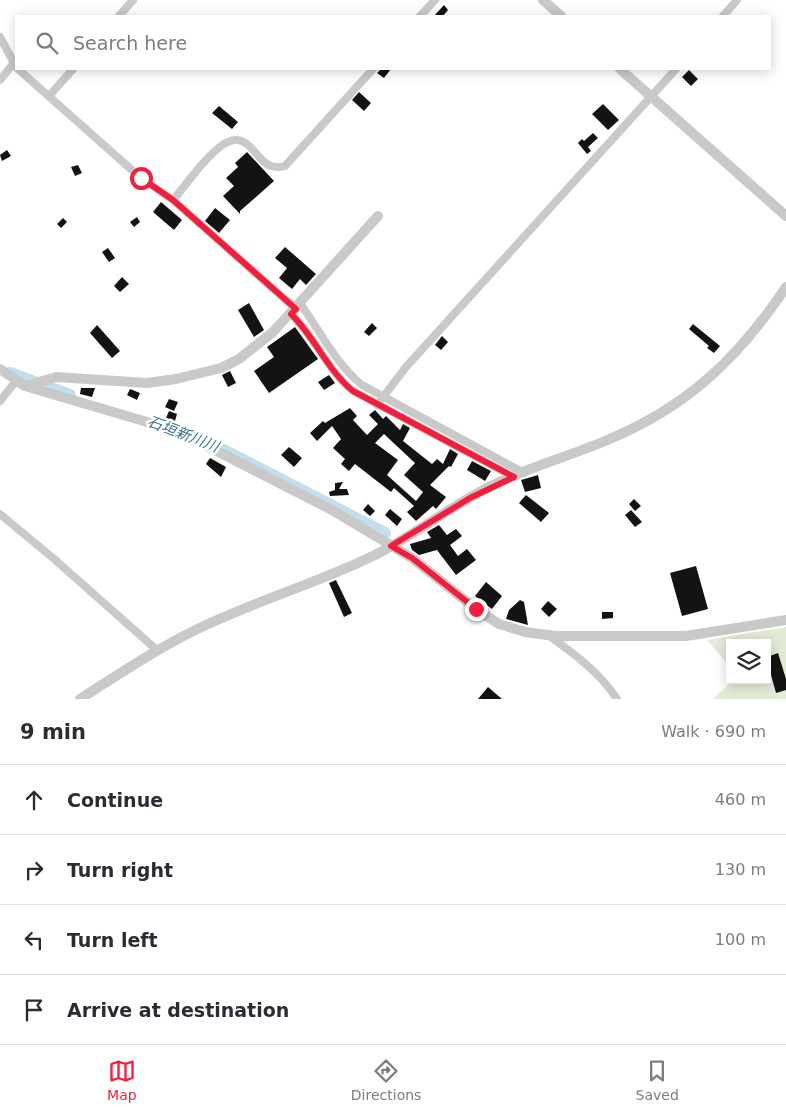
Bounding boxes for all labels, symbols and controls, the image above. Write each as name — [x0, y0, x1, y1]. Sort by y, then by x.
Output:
search box — [15, 15, 771, 70]
icon: search — [33, 29, 61, 57]
text: Search here — [73, 32, 187, 54]
route start — [130, 167, 153, 190]
water label: 石垣新川川 — [145, 412, 223, 457]
route end — [465, 598, 488, 621]
map controls — [726, 639, 771, 684]
button: layers — [726, 639, 771, 684]
text: 9 min — [20, 720, 86, 744]
text: Walk · 690 m — [661, 722, 766, 741]
icon: ahead — [20, 786, 48, 814]
text: Continue — [67, 789, 163, 811]
text: 460 m — [715, 790, 766, 809]
icon: right — [20, 856, 48, 884]
text: Turn right — [67, 859, 173, 881]
text: 130 m — [715, 860, 766, 879]
icon: left — [20, 926, 48, 954]
text: Turn left — [67, 929, 158, 951]
text: 100 m — [715, 930, 766, 949]
icon: arrive — [20, 996, 48, 1024]
text: Arrive at destination — [67, 999, 289, 1021]
tab: Map — [107, 1057, 137, 1103]
tab: Directions — [351, 1057, 421, 1103]
tab: Saved — [636, 1057, 679, 1103]

